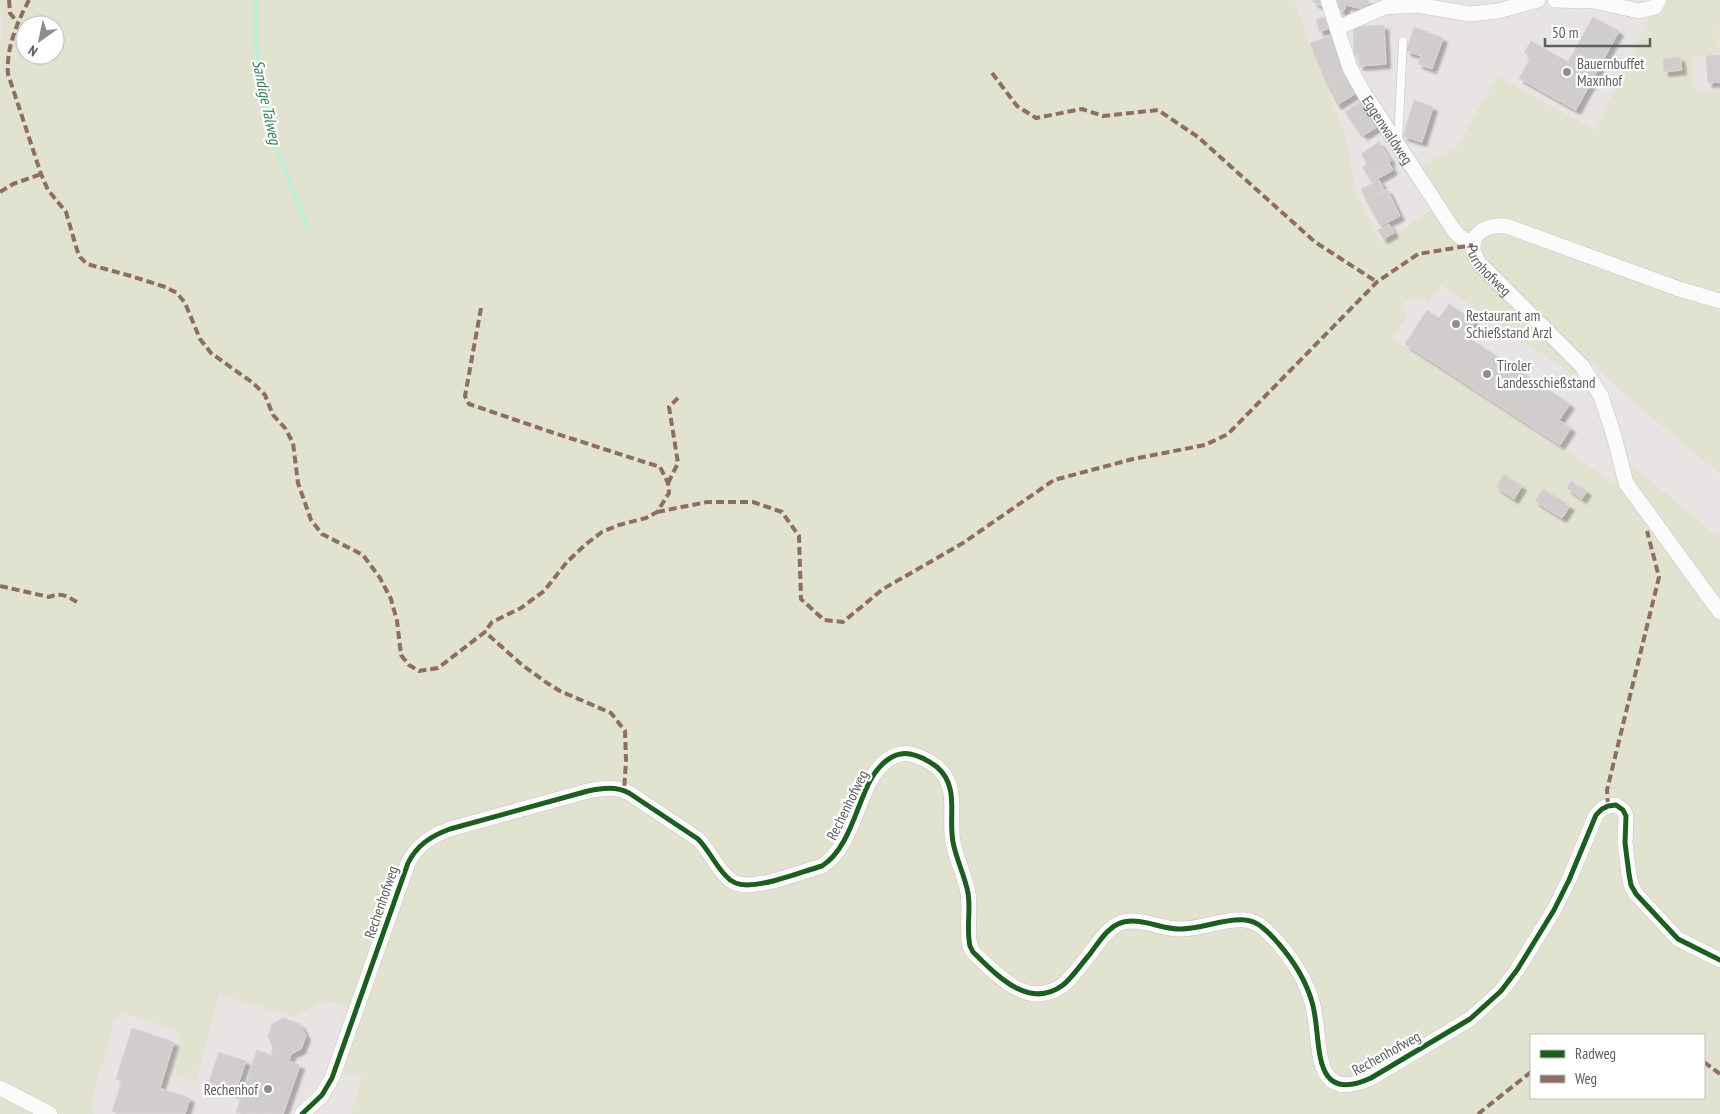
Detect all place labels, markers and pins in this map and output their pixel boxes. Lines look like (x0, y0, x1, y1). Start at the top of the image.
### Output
place label: Bauernbuffet Maxnhof (1577, 54, 1644, 90)
marker: Bauernbuffet Maxnhof (1561, 66, 1573, 78)
place label: Restaurant am Schießstand Arzl (1466, 306, 1553, 342)
marker: Restaurant am Schießstand Arzl (1450, 318, 1462, 330)
place label: Tiroler Landesschießstand (1497, 356, 1595, 392)
marker: Tiroler Landesschießstand (1481, 368, 1493, 380)
place label: Rechenhof (204, 1080, 259, 1099)
marker: Rechenhof (262, 1083, 274, 1095)

